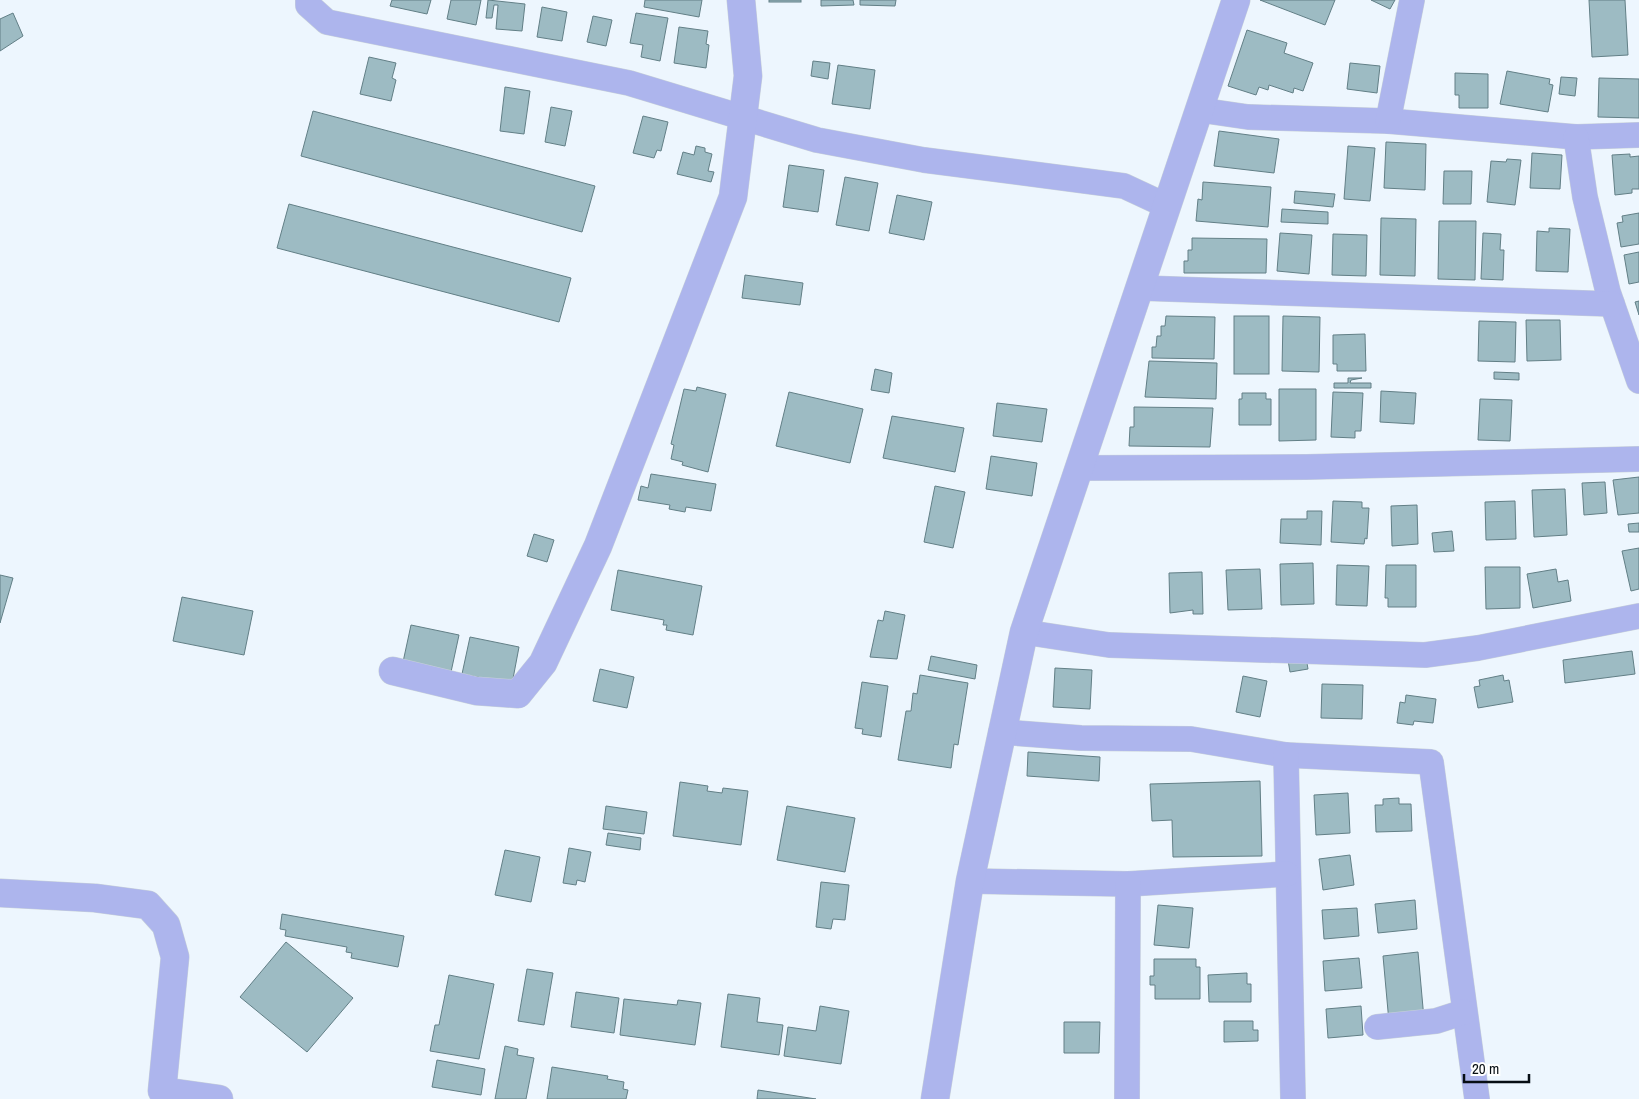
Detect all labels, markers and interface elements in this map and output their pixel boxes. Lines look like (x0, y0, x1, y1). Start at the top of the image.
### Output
scale bar (1464, 1052, 1529, 1084)
text: 20 m (1472, 1058, 1499, 1079)

